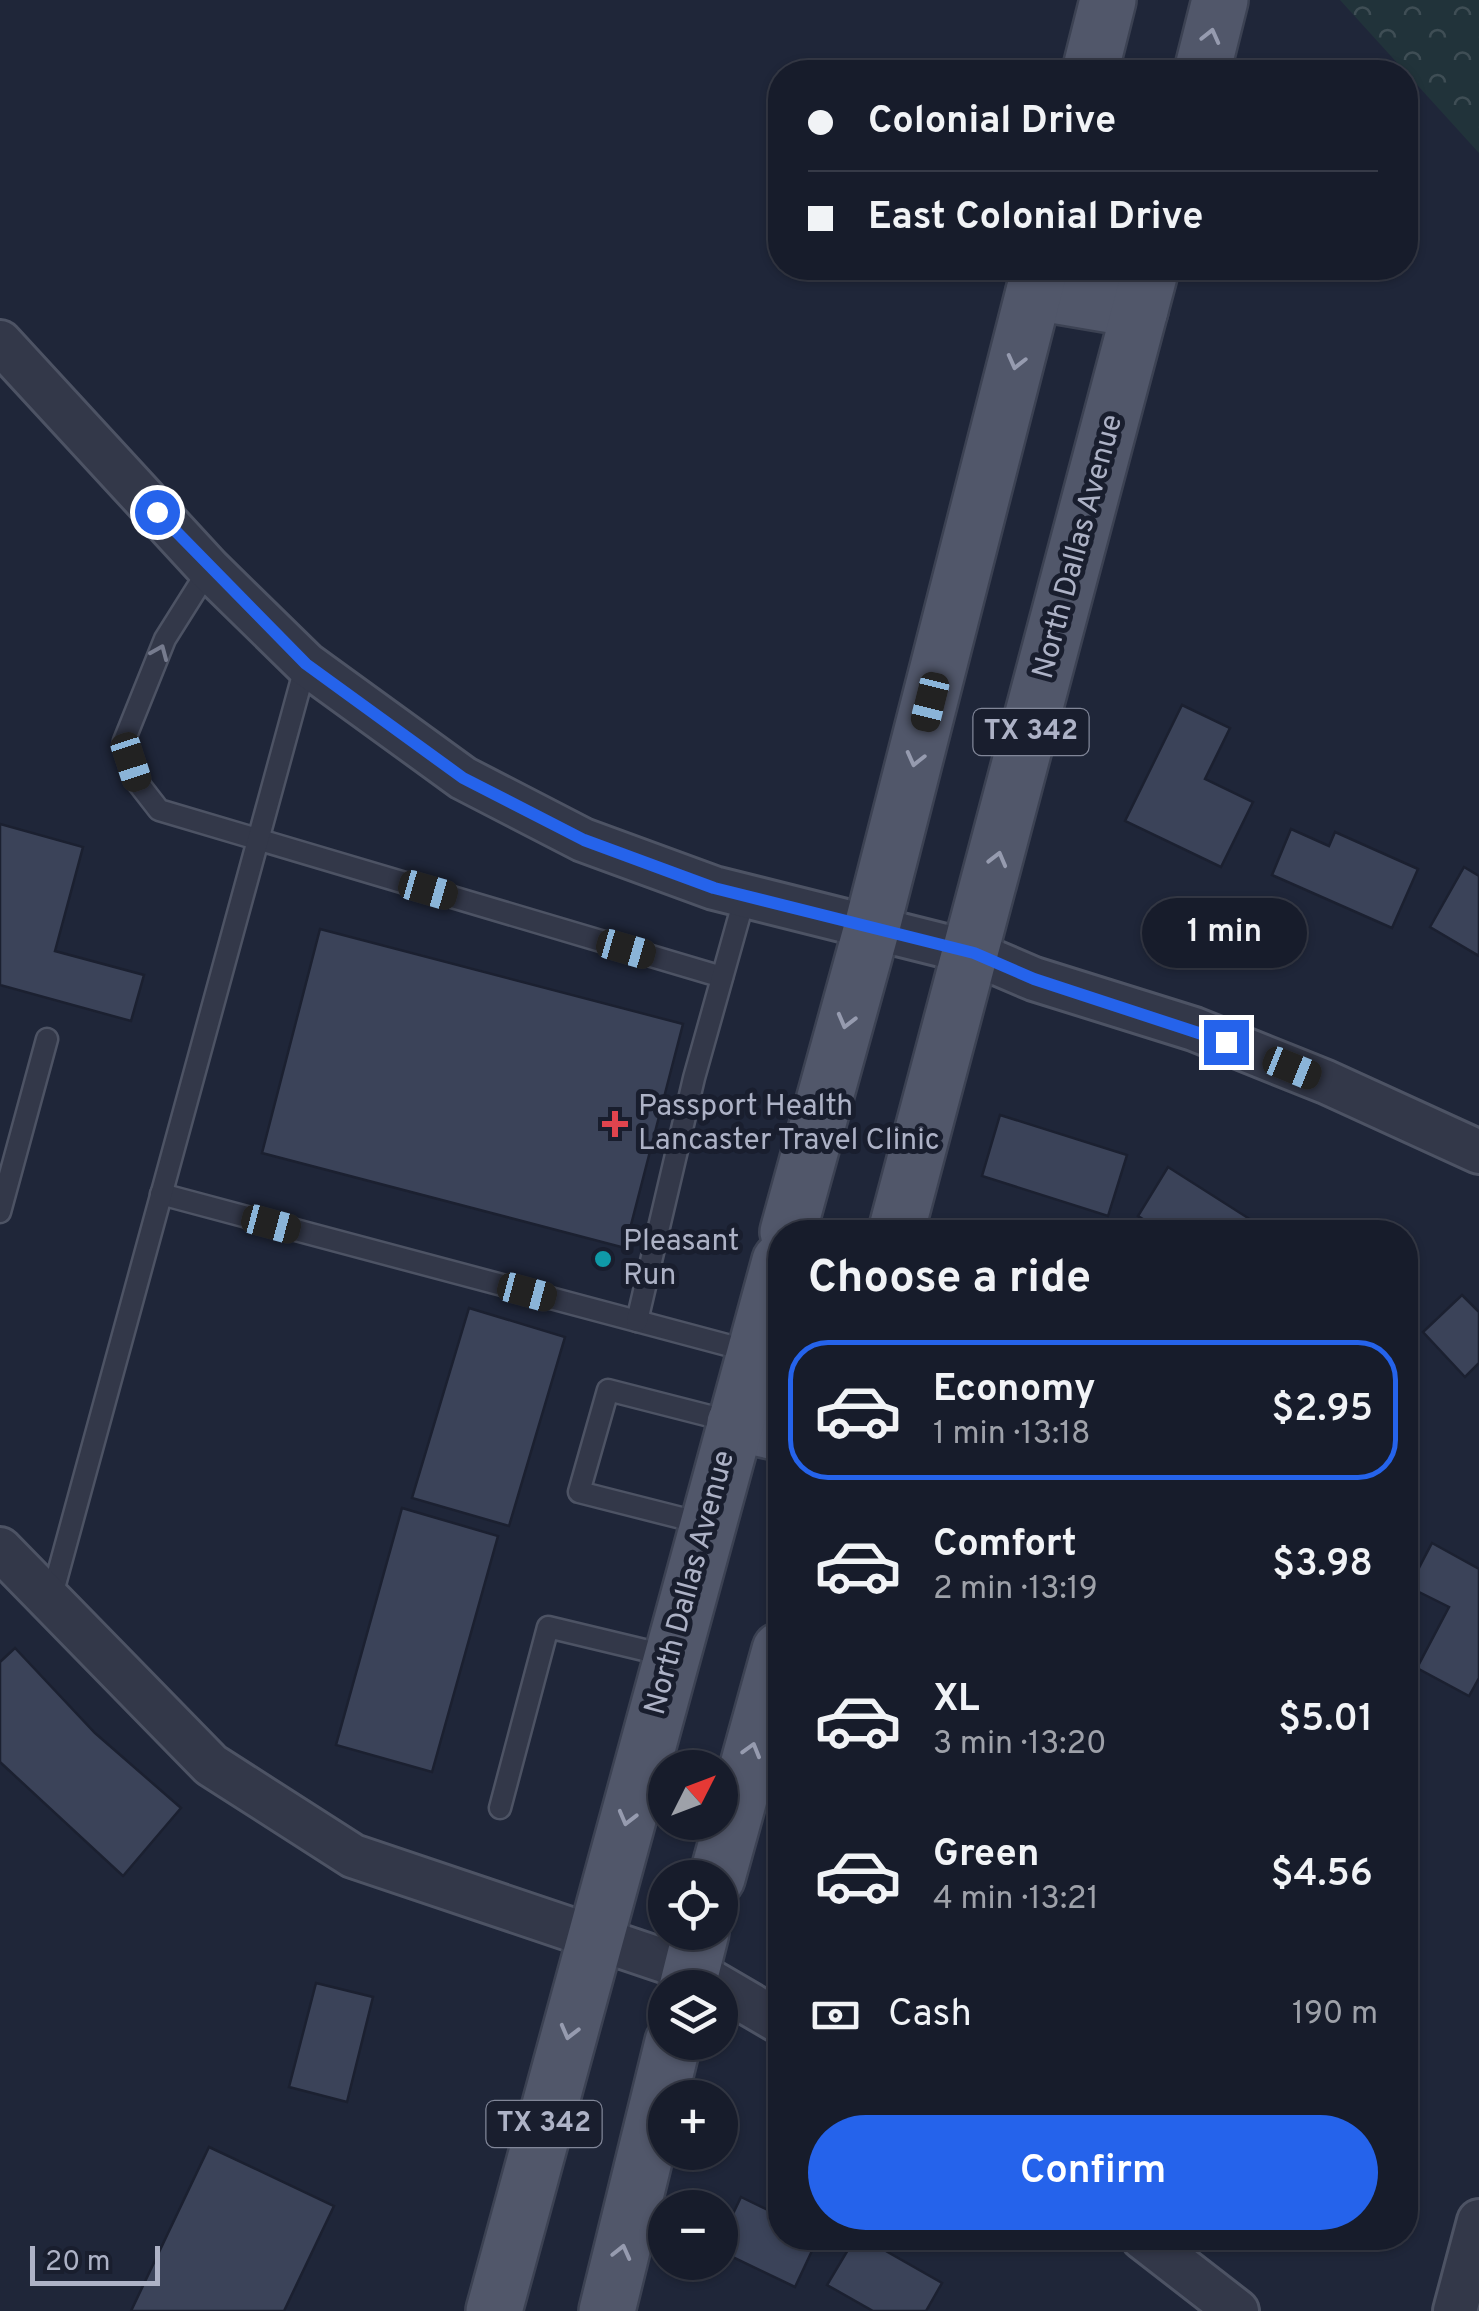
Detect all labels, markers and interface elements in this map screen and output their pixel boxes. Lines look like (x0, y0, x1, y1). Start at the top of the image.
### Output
one-way arrow (1199, 28, 1220, 45)
text: Colonial Drive (868, 98, 1116, 147)
text: East Colonial Drive (868, 194, 1203, 243)
one-way arrow (1007, 353, 1028, 370)
street label: North Dallas Avenue (1026, 411, 1132, 683)
route start (135, 490, 180, 535)
one-way arrow (148, 644, 168, 662)
car (908, 669, 952, 735)
road number: TX 342 (974, 709, 1088, 755)
car (107, 729, 155, 795)
one-way arrow (906, 750, 927, 767)
one-way arrow (986, 851, 1007, 868)
car (395, 867, 461, 913)
callout: 1 min (1144, 897, 1308, 967)
text: 1 min (1187, 913, 1262, 953)
car (593, 926, 659, 972)
one-way arrow (836, 1012, 857, 1030)
route end (1204, 1020, 1249, 1065)
car (1259, 1043, 1325, 1093)
place label: Passport Health Lancaster Travel Clinic (638, 1089, 940, 1160)
marker: Passport Health Lancaster Travel Clinic (602, 1111, 628, 1137)
car (238, 1202, 304, 1246)
place label: Pleasant Run (623, 1224, 739, 1295)
marker: Pleasant Run (592, 1248, 614, 1270)
text: Choose a ride (808, 1251, 1091, 1308)
car (494, 1270, 560, 1314)
icon: car (813, 1365, 903, 1455)
text: Economy (933, 1366, 1095, 1415)
text: $2.95 (1272, 1386, 1373, 1435)
text: 1 min · 13:18 (933, 1415, 1091, 1455)
street label: North Dallas Avenue (638, 1447, 744, 1719)
icon: car (813, 1520, 903, 1610)
text: Comfort (933, 1521, 1077, 1570)
text: $3.98 (1272, 1541, 1373, 1590)
text: 2 min · 13:19 (933, 1570, 1098, 1610)
icon: car (813, 1675, 903, 1765)
text: XL (933, 1676, 980, 1725)
text: $5.01 (1278, 1696, 1373, 1745)
text: 3 min · 13:20 (933, 1725, 1107, 1765)
one-way arrow (741, 1742, 762, 1759)
north arrow (648, 1750, 738, 1840)
map controls (648, 1750, 738, 2280)
one-way arrow (617, 1809, 638, 1826)
icon: car (813, 1830, 903, 1920)
text: Green (933, 1831, 1039, 1880)
text: $4.56 (1271, 1851, 1373, 1900)
button: locate (648, 1860, 738, 1950)
text: 4 min · 13:21 (933, 1880, 1099, 1920)
button: layers (648, 1970, 738, 2060)
icon: cash (808, 1988, 863, 2043)
text: Cash (888, 1991, 972, 2040)
text: 190 m (1292, 1995, 1378, 2035)
one-way arrow (559, 2022, 580, 2040)
button: + (648, 2080, 738, 2170)
road number: TX 342 (486, 2101, 602, 2147)
button: Confirm (808, 2115, 1378, 2230)
button: − (648, 2190, 738, 2280)
scale bar (30, 2241, 160, 2286)
one-way arrow (610, 2244, 631, 2261)
text: 20 m (45, 2245, 110, 2281)

